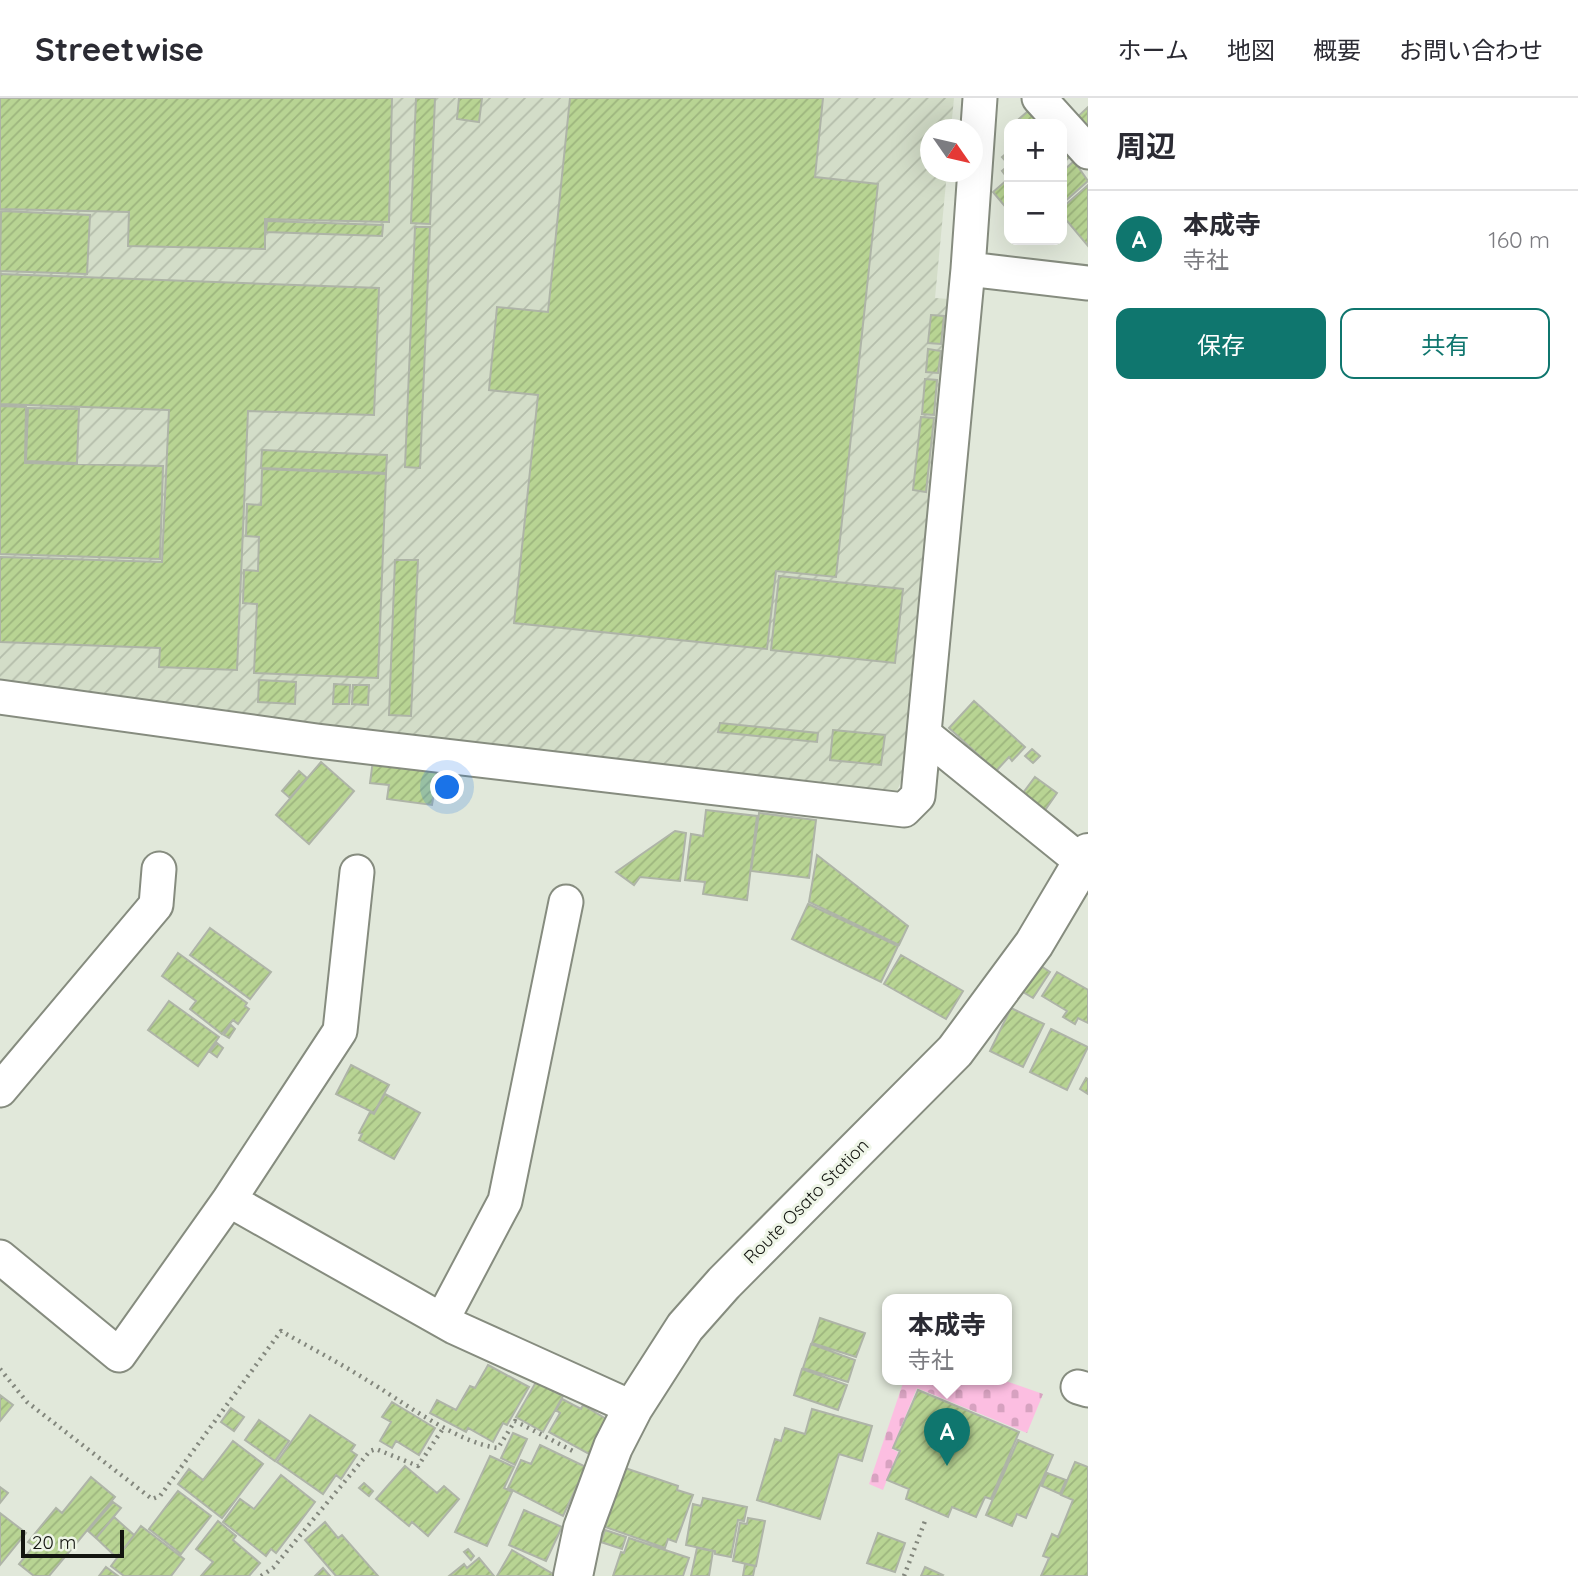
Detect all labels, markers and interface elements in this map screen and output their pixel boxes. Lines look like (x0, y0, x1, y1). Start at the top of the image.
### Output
text: Streetwise (35, 28, 204, 69)
text: ホーム (1118, 35, 1189, 65)
text: 地図 (1227, 35, 1275, 65)
text: 概要 (1313, 35, 1361, 65)
text: お問い合わせ (1399, 35, 1543, 65)
north arrow (920, 119, 983, 182)
map controls (1004, 119, 1067, 245)
button: + (1004, 119, 1067, 182)
text: 周辺 (1116, 127, 1176, 165)
button: − (1004, 182, 1067, 245)
text: 本成寺 (1183, 208, 1261, 241)
text: A (1132, 225, 1146, 254)
text: 160 m (1488, 225, 1550, 254)
text: 寺社 (1183, 245, 1229, 274)
button: 保存 (1116, 308, 1326, 379)
button: 共有 (1340, 308, 1550, 379)
your location (430, 770, 464, 804)
street label: Route Osato Station (739, 1134, 873, 1268)
popup (882, 1294, 1012, 1385)
text: 本成寺 (908, 1308, 986, 1341)
text: 寺社 (908, 1345, 954, 1374)
pin: A (924, 1408, 970, 1466)
scale bar (21, 1527, 124, 1559)
text: 20 m (32, 1530, 76, 1554)

